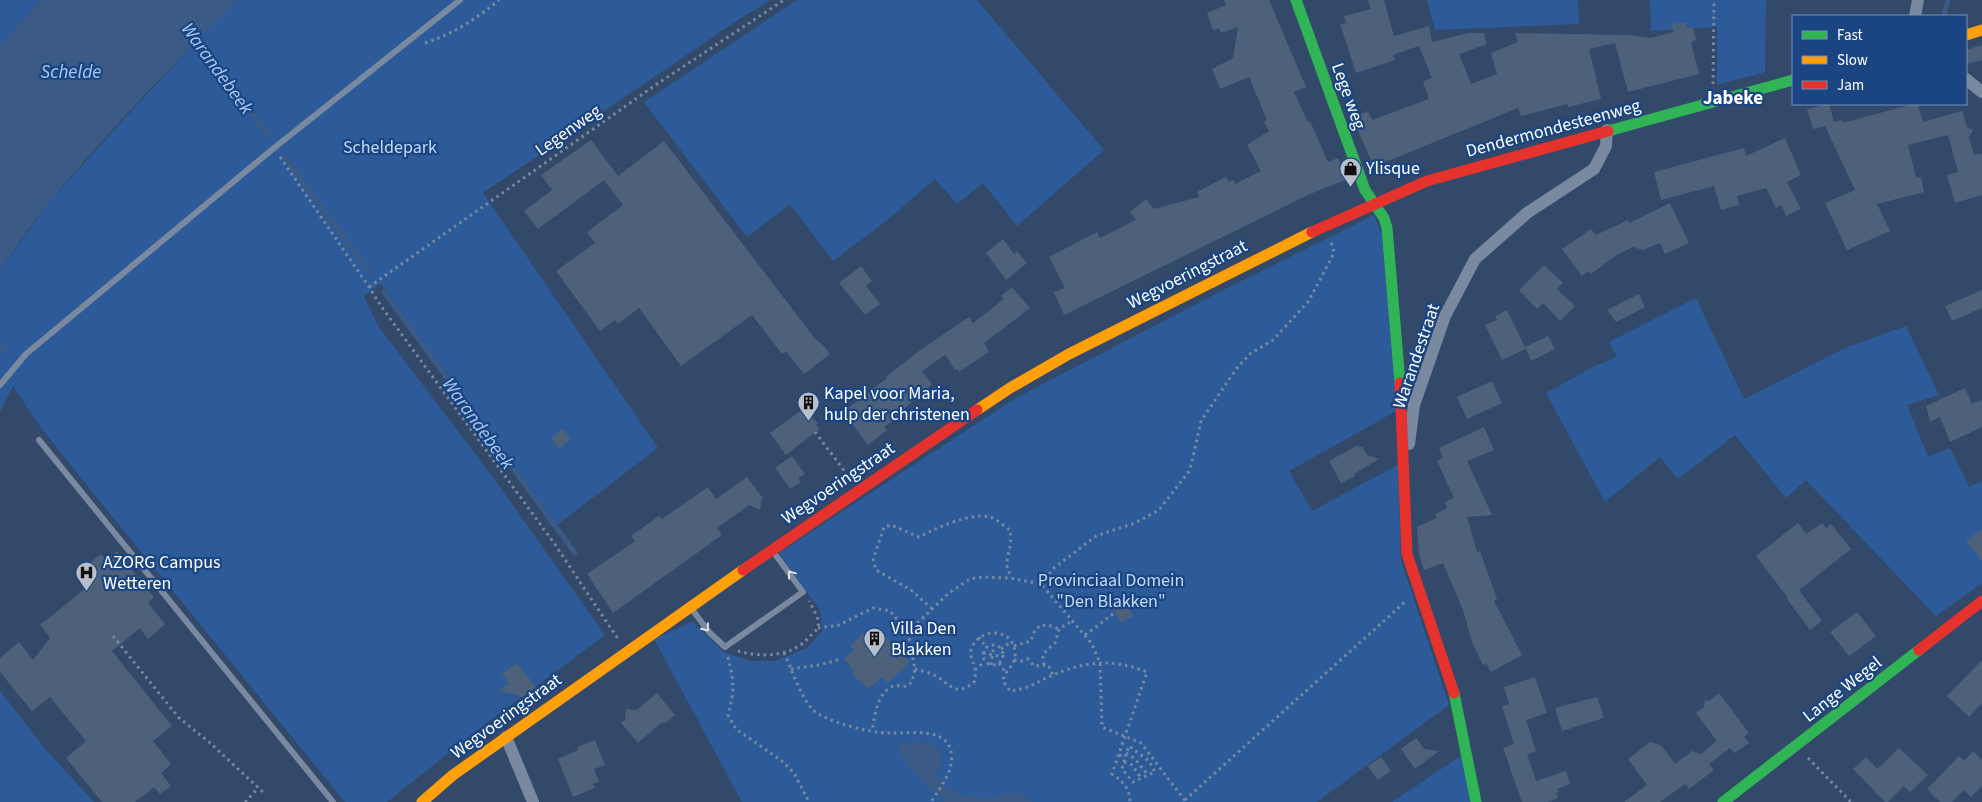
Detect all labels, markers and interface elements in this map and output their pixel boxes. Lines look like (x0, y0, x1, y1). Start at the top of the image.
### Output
legend (1792, 15, 1967, 105)
water label: Warandebeek (174, 17, 260, 121)
text: Fast (1837, 25, 1863, 46)
text: Slow (1837, 50, 1868, 71)
water label: Schelde (41, 59, 101, 86)
street label: Lege weg (1325, 59, 1372, 133)
text: Jam (1837, 75, 1864, 96)
district label: Jabeke (1703, 85, 1763, 112)
street label: Dendermondesteenweg (1463, 93, 1643, 164)
street label: Legenweg (530, 98, 606, 162)
park label: Scheldepark (343, 135, 437, 160)
shop icon: Ylisque (1338, 156, 1362, 187)
place label: Ylisque (1365, 156, 1420, 181)
street label: Wegvoeringstraat (1123, 233, 1252, 315)
street label: Warandestraat (1387, 300, 1446, 412)
water label: Warandebeek (435, 372, 521, 476)
place label: Kapel voor Maria, hulp der christenen (824, 381, 970, 427)
building icon: Kapel voor Maria, hulp der christenen (796, 391, 820, 422)
street label: Wegvoeringstraat (777, 436, 900, 531)
place label: AZORG Campus Wetteren (103, 550, 220, 596)
hospital icon: AZORG Campus Wetteren (75, 560, 99, 591)
park label: Provinciaal Domein "Den Blakken" (1038, 568, 1184, 614)
one-way arrow (788, 571, 796, 580)
place label: Villa Den Blakken (891, 616, 956, 662)
one-way arrow (701, 622, 709, 631)
building icon: Villa Den Blakken (863, 626, 887, 657)
street label: Lange Wegel (1797, 651, 1887, 728)
street label: Wegvoeringstraat (446, 668, 567, 765)

